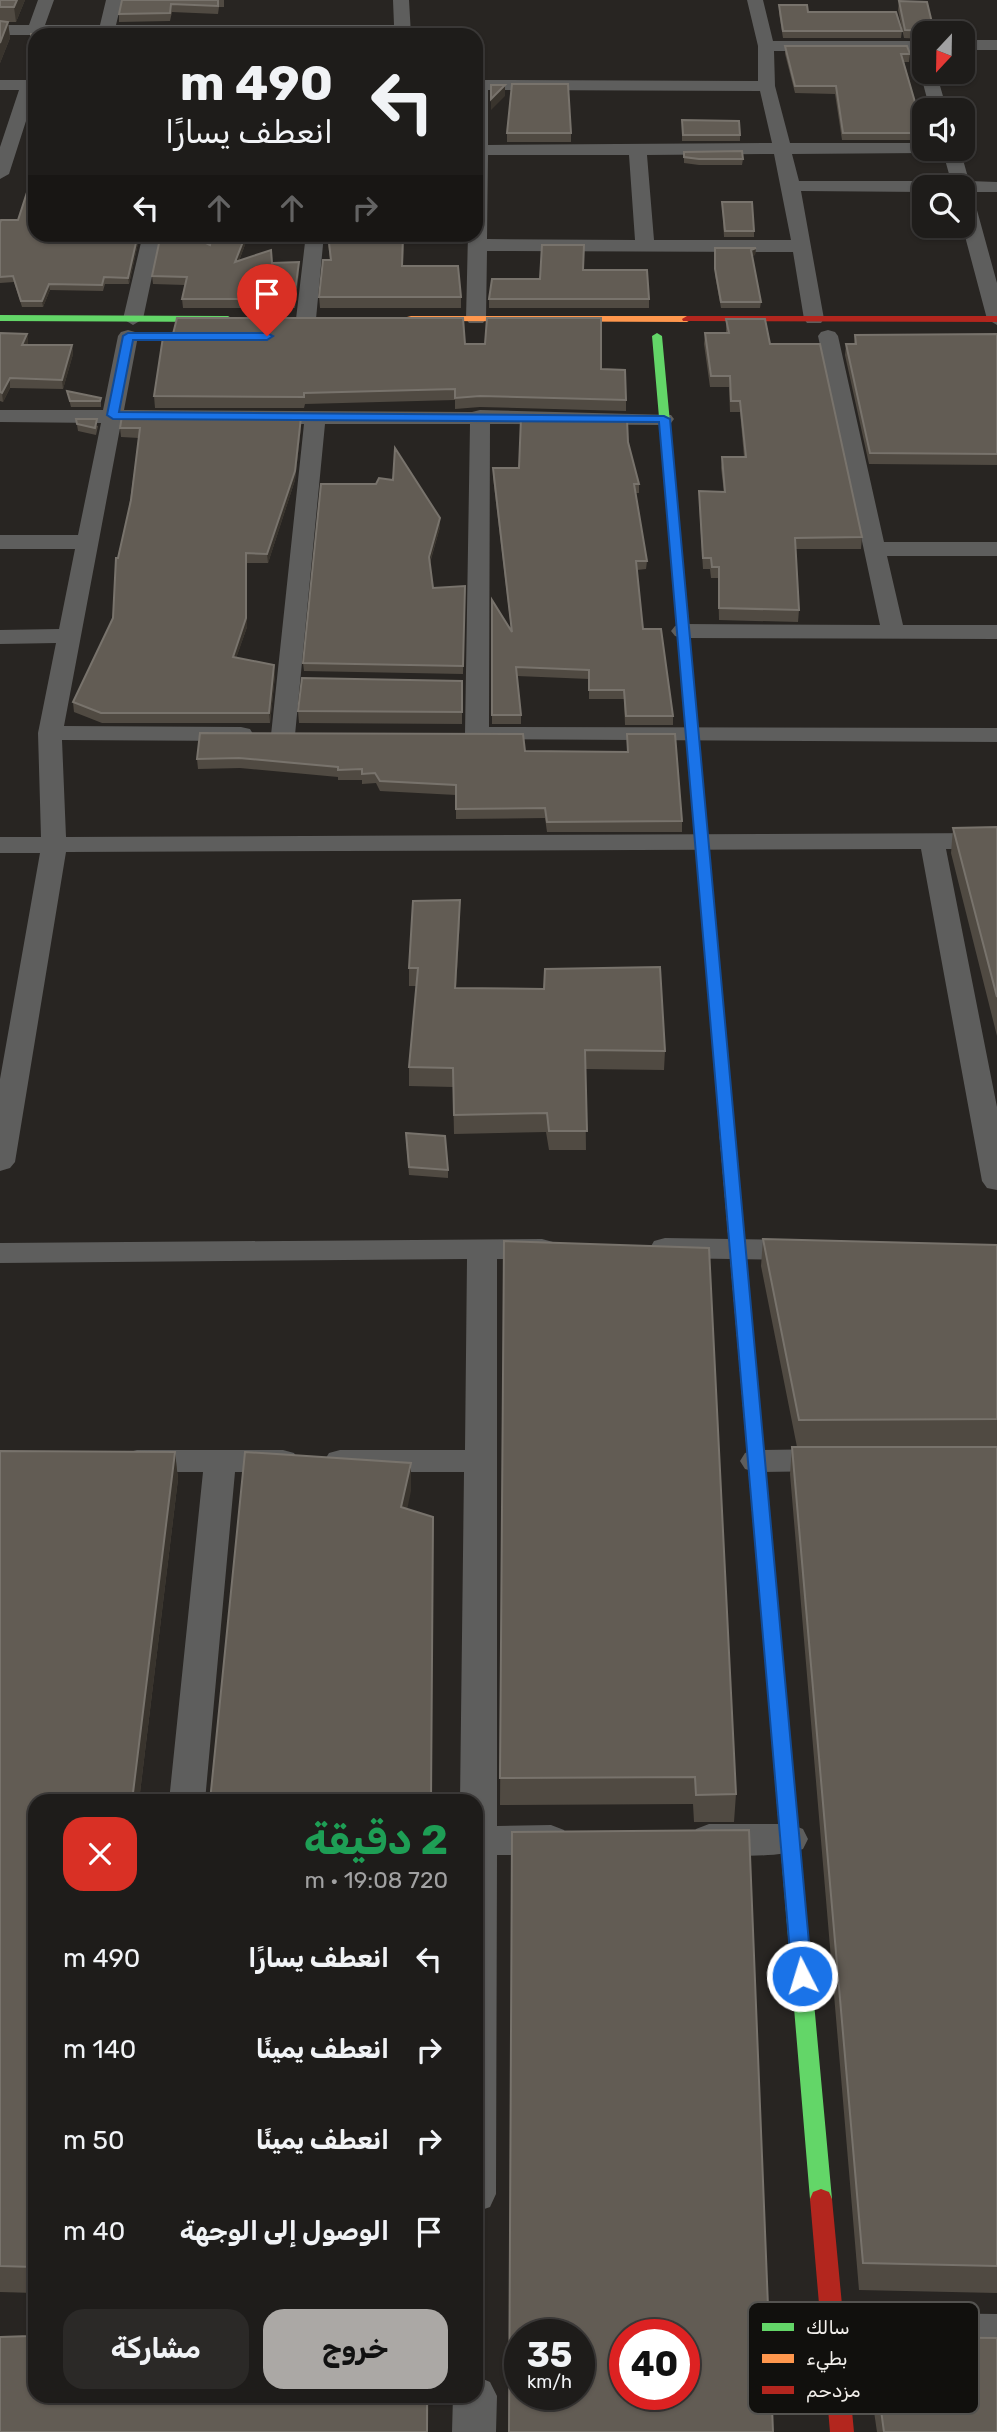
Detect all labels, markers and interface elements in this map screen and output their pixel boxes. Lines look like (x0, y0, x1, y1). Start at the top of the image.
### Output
north arrow (912, 21, 975, 84)
map controls (912, 21, 975, 238)
text: 490 m (180, 54, 333, 112)
icon: left (357, 56, 448, 147)
button: sound (912, 98, 975, 161)
text: انعطف يسارًا (165, 113, 333, 151)
button: search (912, 175, 975, 238)
icon: left (127, 189, 165, 227)
icon: ahead (200, 189, 238, 227)
icon: ahead (273, 189, 311, 227)
icon: right (346, 189, 384, 227)
pin (237, 264, 297, 336)
icon: arrive (248, 275, 286, 313)
text: 2 دقيقة (304, 1815, 448, 1865)
button: close (63, 1817, 137, 1891)
text: 720 m · 19:08 (305, 1866, 448, 1894)
position arrow (765, 1939, 839, 2013)
icon: left (410, 1940, 448, 1978)
text: 490 m (63, 1943, 140, 1974)
text: انعطف يسارًا (248, 1943, 389, 1974)
icon: right (410, 2031, 448, 2069)
text: 140 m (63, 2034, 136, 2065)
text: انعطف يمينًا (256, 2034, 389, 2065)
icon: right (410, 2122, 448, 2160)
text: 50 m (63, 2125, 124, 2156)
text: انعطف يمينًا (256, 2125, 389, 2156)
icon: arrive (410, 2213, 448, 2251)
text: 40 m (63, 2216, 125, 2247)
text: الوصول إلى الوجهة (180, 2216, 389, 2247)
legend (748, 2302, 979, 2414)
button: مشاركة (63, 2309, 249, 2389)
button: خروج (263, 2309, 448, 2389)
text: سالك (806, 2316, 850, 2339)
speed limit sign: 40 (609, 2319, 700, 2410)
text: 35 (527, 2334, 572, 2376)
text: بطيء (806, 2347, 848, 2373)
text: km/h (527, 2371, 572, 2393)
text: مزدحم (806, 2379, 861, 2403)

